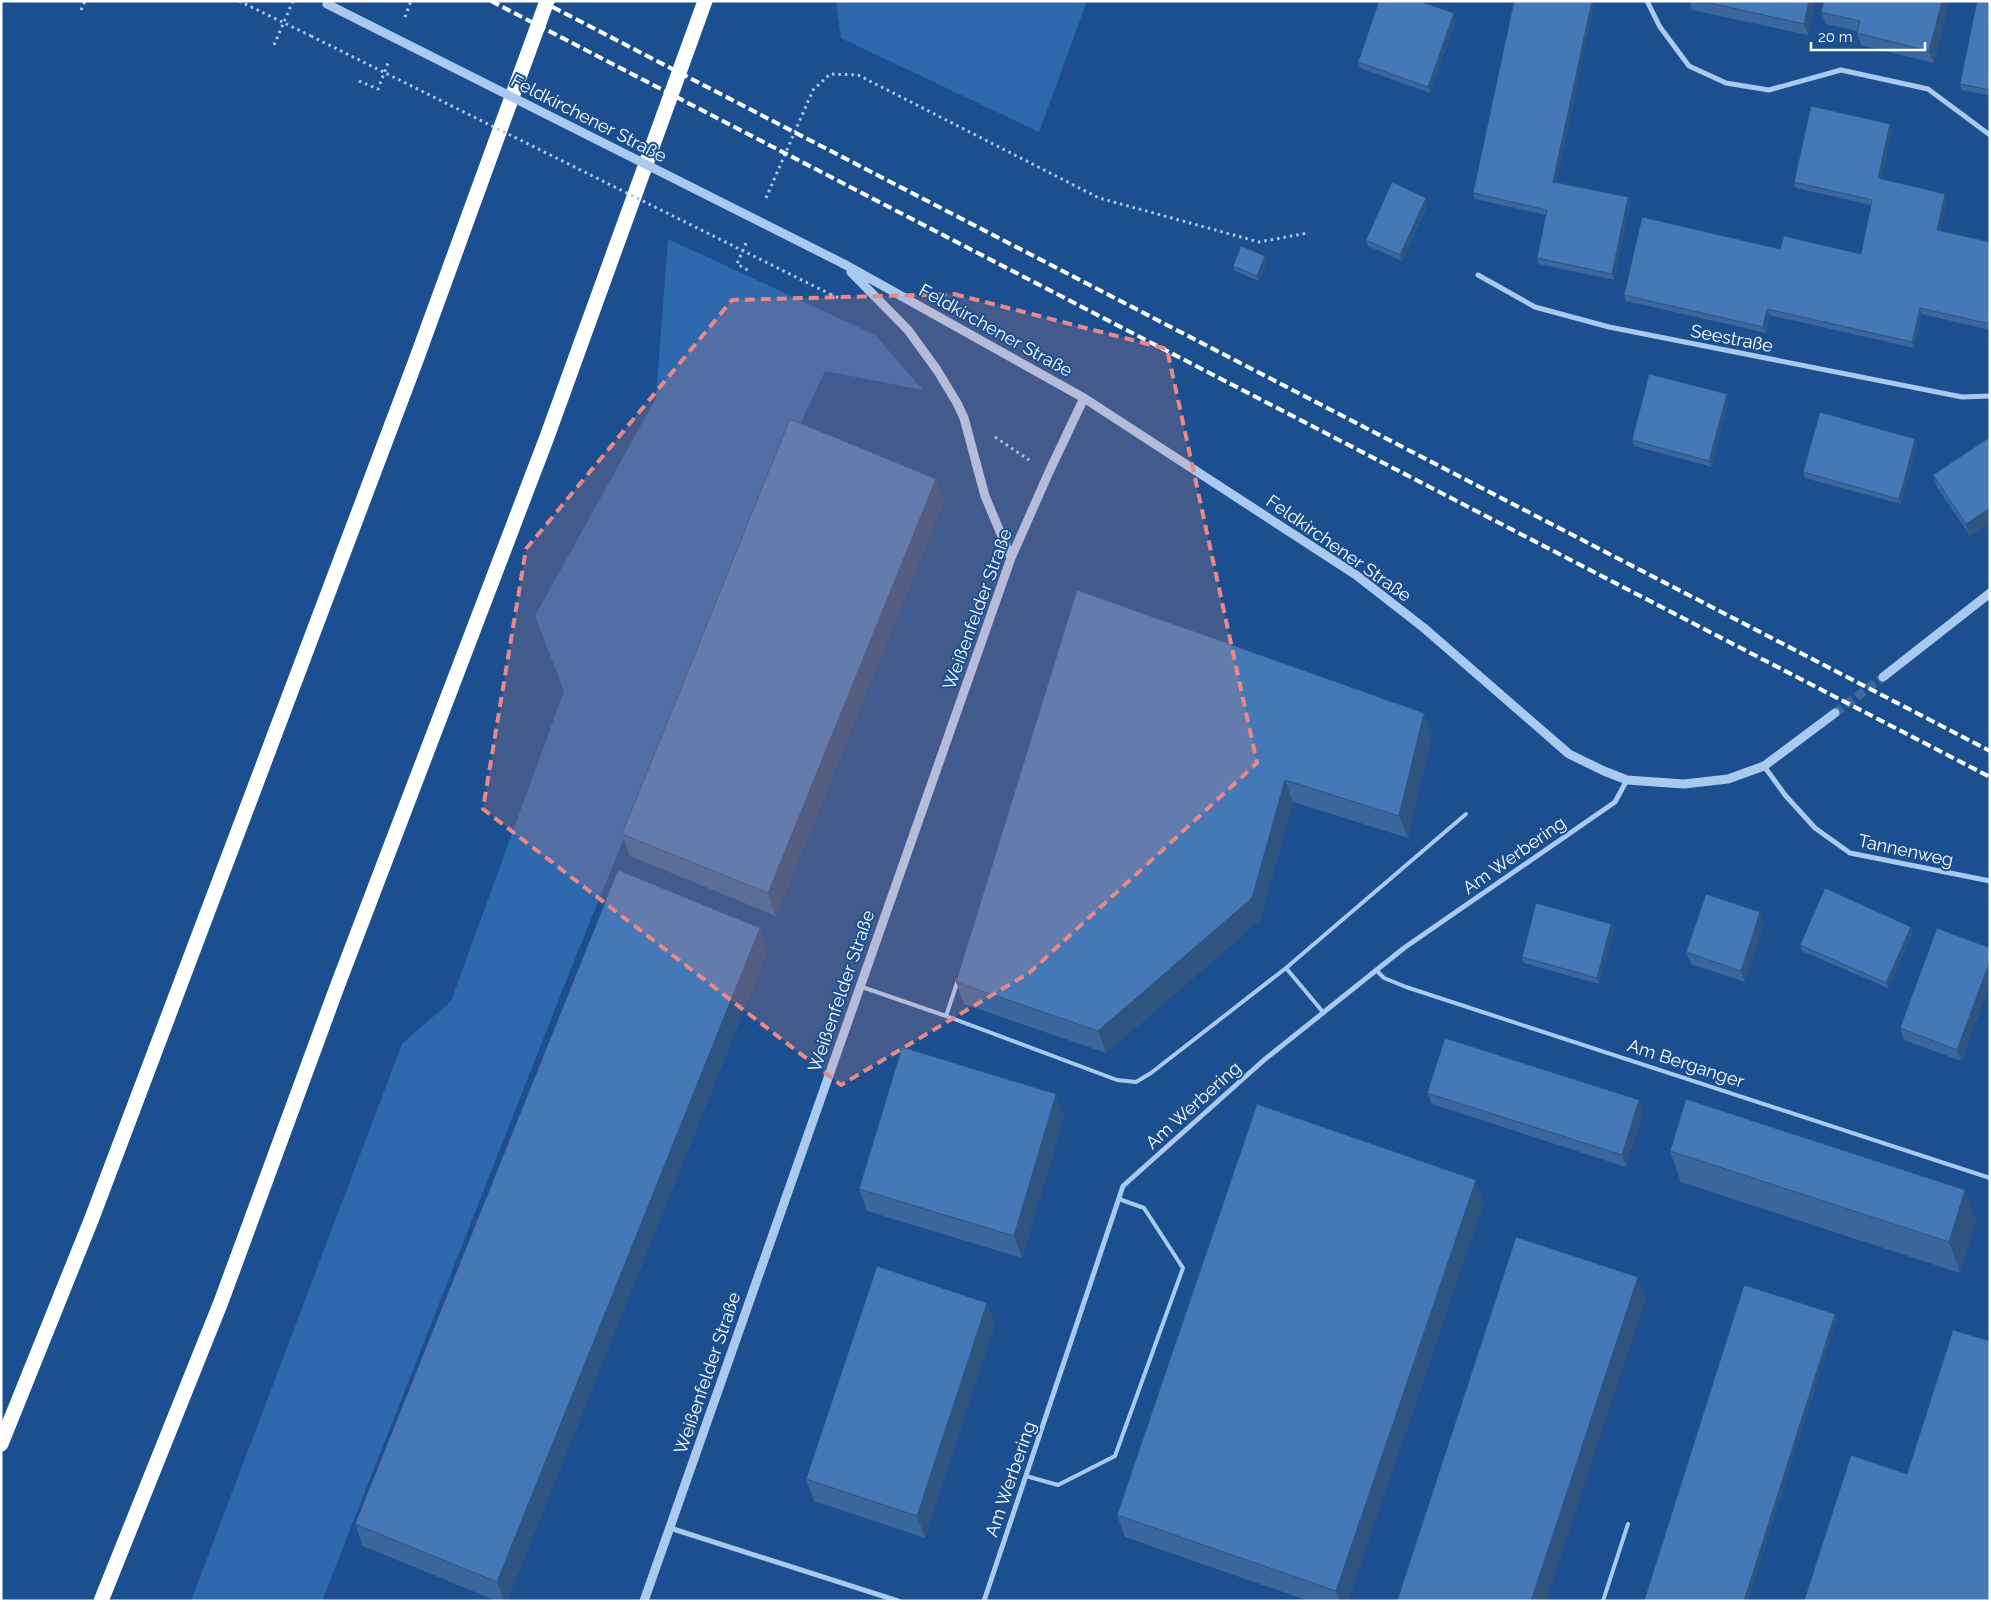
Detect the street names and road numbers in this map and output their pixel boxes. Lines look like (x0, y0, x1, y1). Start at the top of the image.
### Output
street label: Feldkirchener Straße (508, 70, 671, 167)
street label: Feldkirchener Straße (916, 279, 1077, 381)
street label: Seestraße (1689, 320, 1775, 356)
street label: Feldkirchener Straße (1263, 490, 1416, 606)
street label: Weißenfelder Straße (938, 525, 1016, 692)
street label: Am Werbering (1459, 812, 1569, 898)
street label: Tannenweg (1856, 830, 1956, 870)
street label: Weißenfelder Straße (803, 907, 879, 1075)
street label: Am Berganger (1625, 1034, 1748, 1092)
street label: Am Werbering (1141, 1057, 1245, 1153)
street label: Weißenfelder Straße (669, 1289, 745, 1457)
street label: Am Werbering (980, 1419, 1040, 1539)

